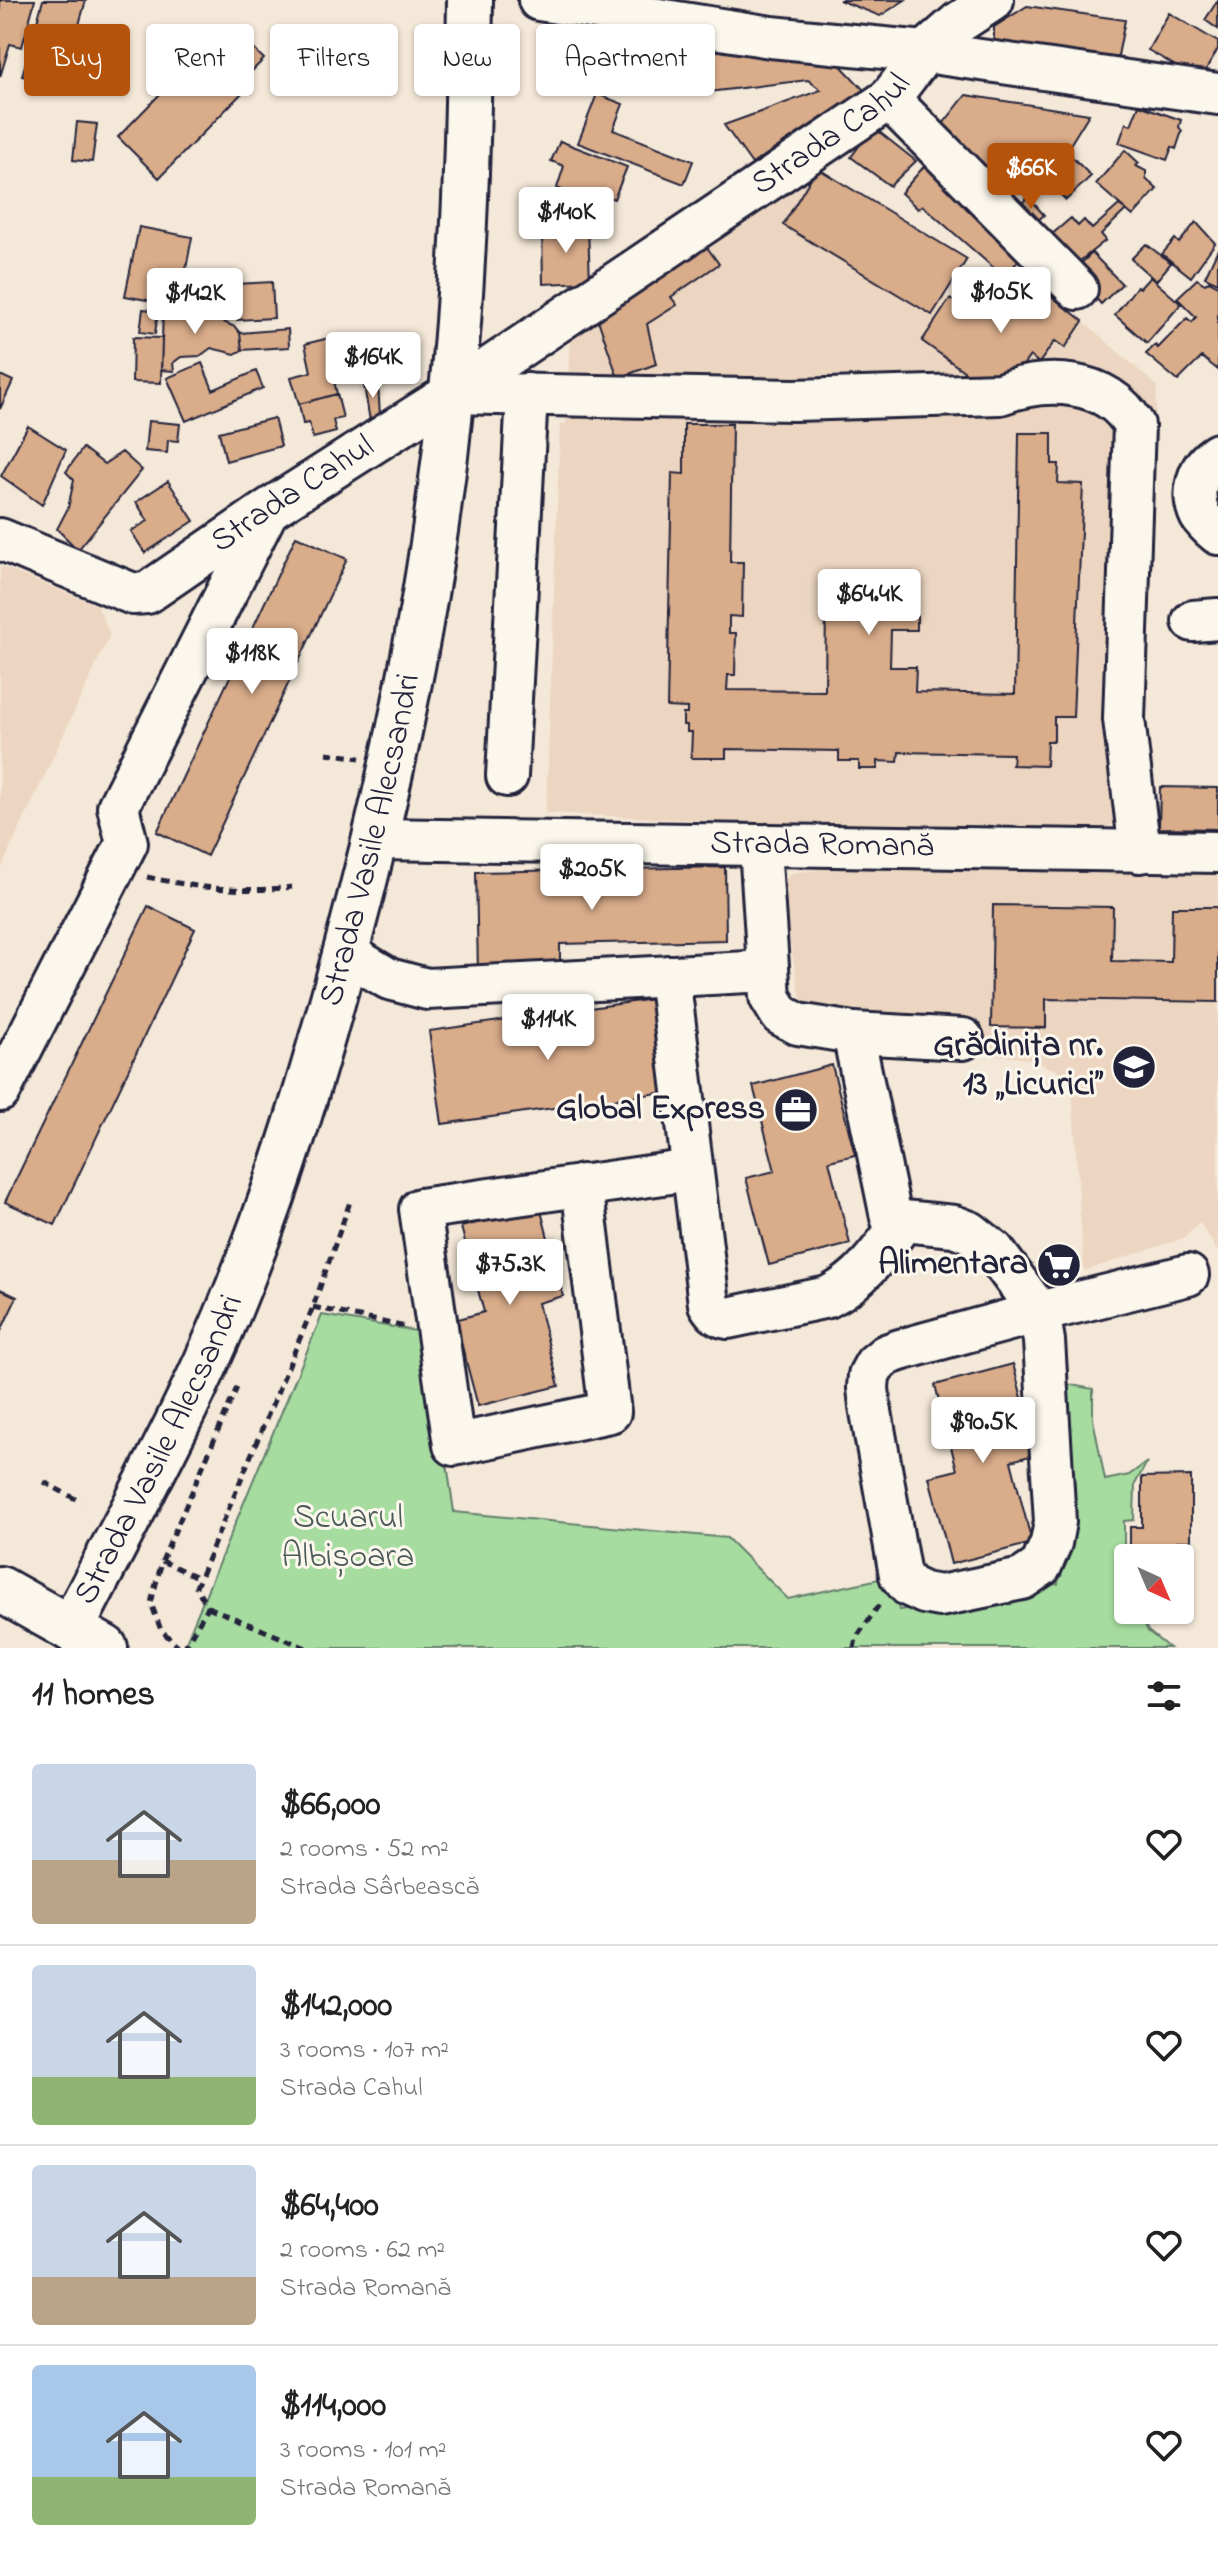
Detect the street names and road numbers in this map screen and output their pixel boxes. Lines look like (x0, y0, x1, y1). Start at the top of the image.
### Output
street label: Strada Cahul (742, 63, 925, 209)
street label: Strada Cahul (201, 423, 385, 567)
street label: Strada Vasile Alecsandri (307, 669, 435, 1012)
street label: Strada Romană (710, 819, 934, 873)
street label: Strada Vasile Alecsandri (62, 1287, 258, 1614)

